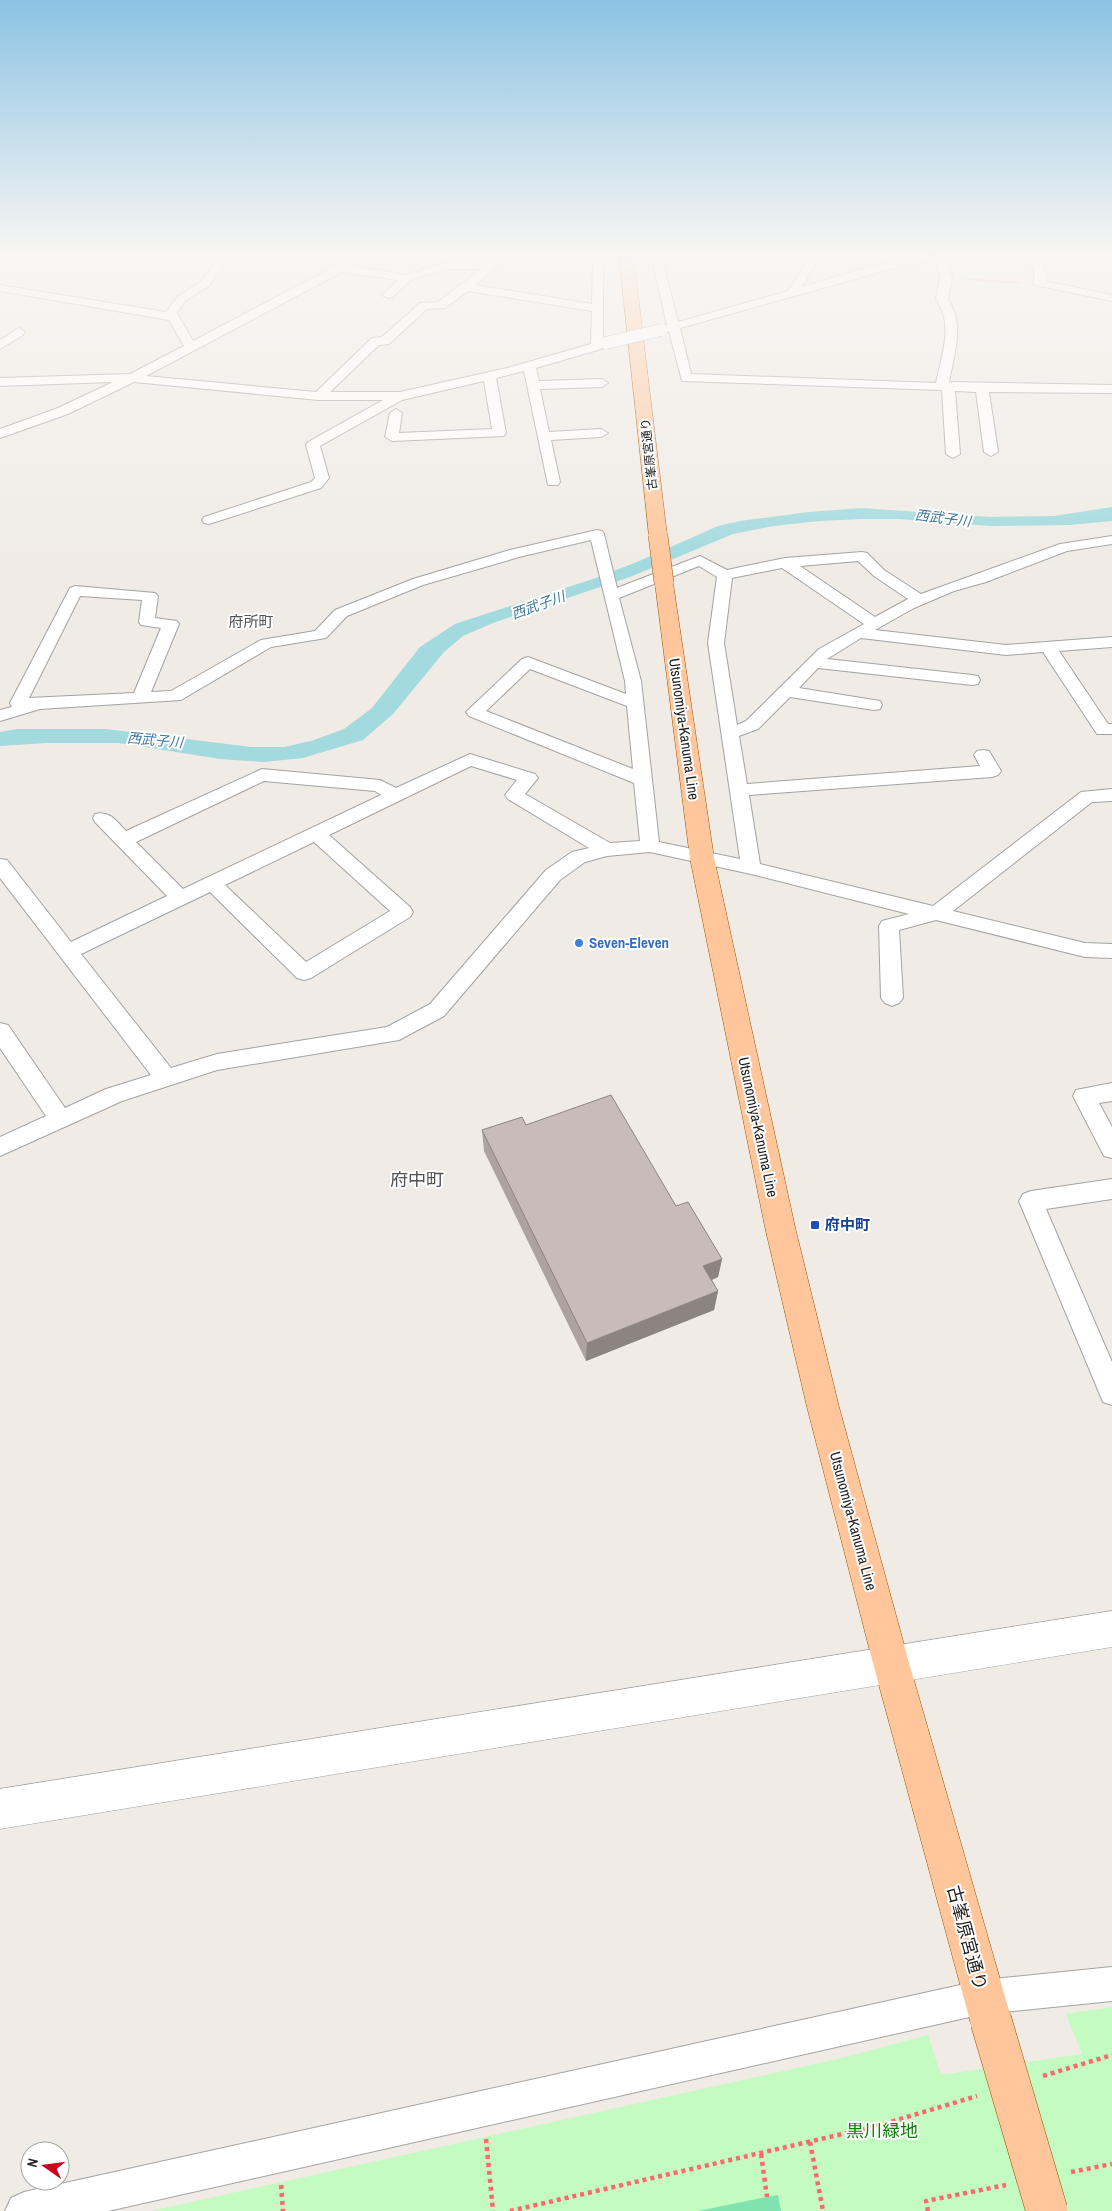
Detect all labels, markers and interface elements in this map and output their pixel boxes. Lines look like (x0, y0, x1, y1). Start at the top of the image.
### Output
street label: 古峯原宮通り (637, 417, 661, 491)
water label: 西武子川 (914, 506, 974, 531)
water label: 西武子川 (509, 586, 569, 623)
district label: 府所町 (228, 611, 274, 632)
street label: Utsunomiya-Kanuma Line (664, 657, 705, 801)
water label: 西武子川 (126, 729, 186, 752)
place label: Seven-Eleven (589, 932, 669, 953)
marker: Seven-Eleven (573, 937, 585, 949)
street label: Utsunomiya-Kanuma Line (733, 1055, 784, 1199)
district label: 府中町 (390, 1167, 444, 1192)
place label: 府中町 (825, 1214, 870, 1235)
marker: 府中町 (809, 1219, 821, 1231)
street label: Utsunomiya-Kanuma Line (825, 1449, 882, 1593)
street label: 古峯原宮通り (941, 1882, 994, 1993)
park label: 黒川緑地 (846, 2118, 918, 2143)
north arrow (20, 2141, 70, 2191)
text: N (23, 2157, 42, 2169)

